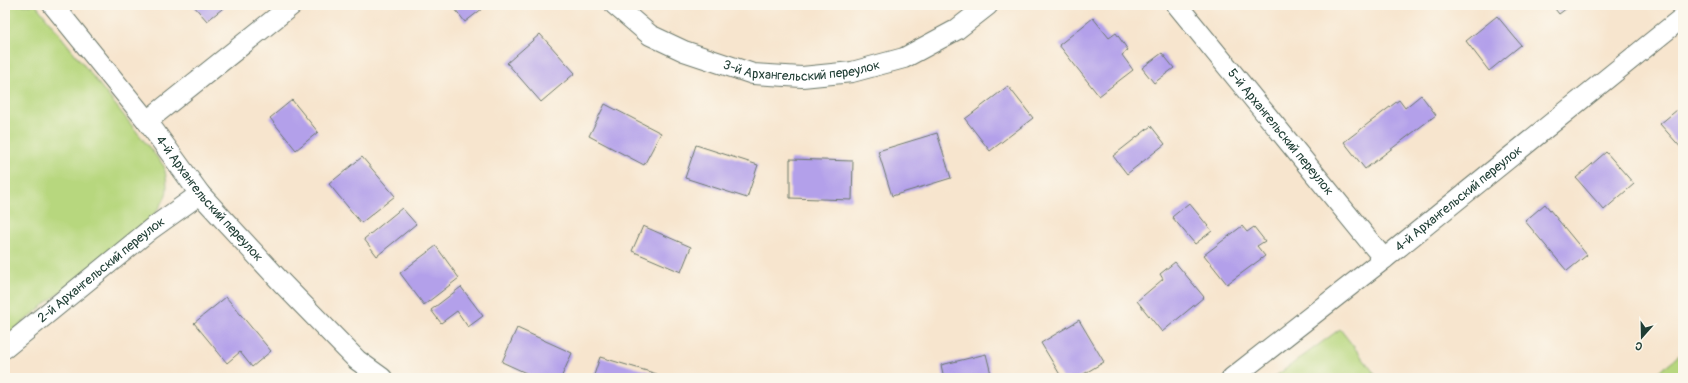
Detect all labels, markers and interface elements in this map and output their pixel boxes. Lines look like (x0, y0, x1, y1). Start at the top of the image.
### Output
street label: 3-й Архангельский переулок (721, 57, 882, 85)
street label: 5-й Архангельский переулок (1224, 65, 1337, 199)
street label: 4-й Архангельский переулок (152, 132, 267, 265)
street label: 4-й Архангельский переулок (1392, 142, 1526, 255)
street label: 2-й Архангельский переулок (34, 213, 168, 326)
north arrow (1622, 317, 1662, 357)
text: С (1633, 339, 1644, 353)

